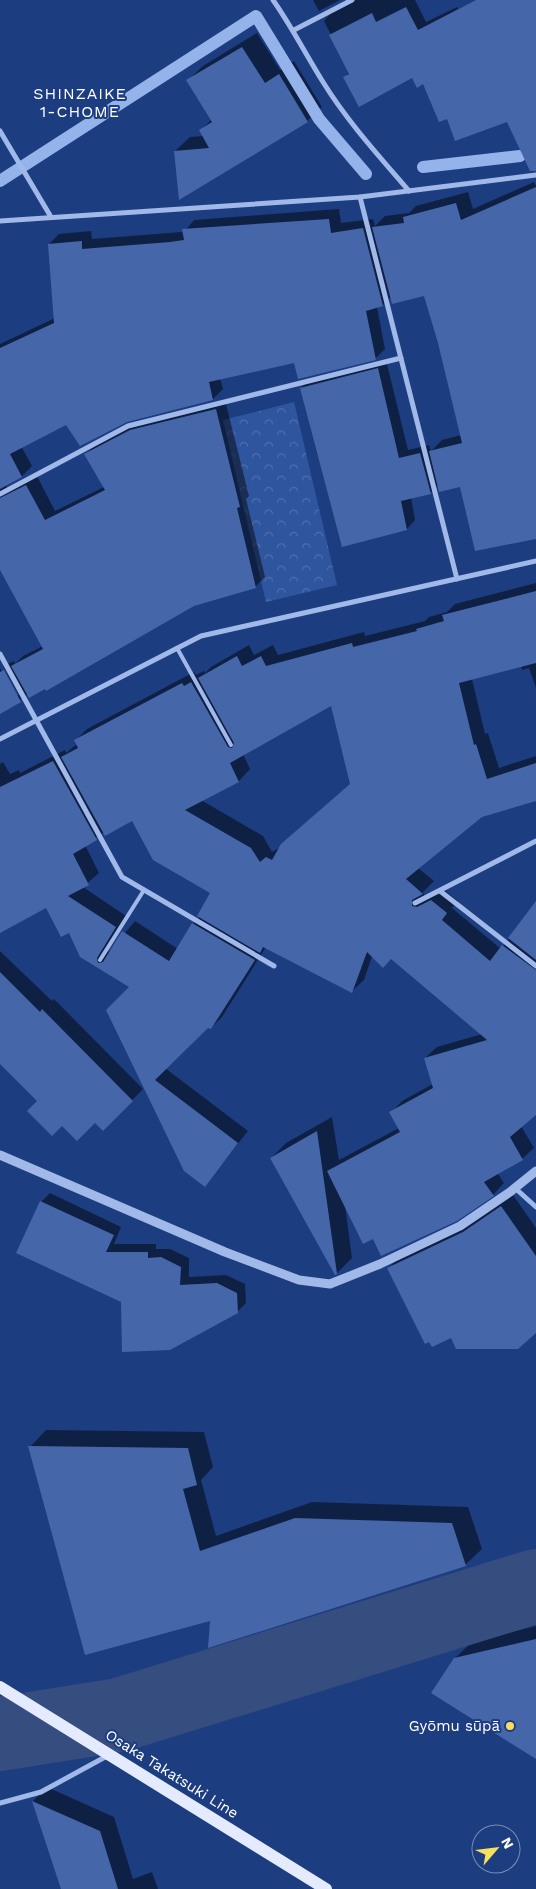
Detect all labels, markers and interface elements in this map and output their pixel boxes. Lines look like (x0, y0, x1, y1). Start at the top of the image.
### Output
district label: SHINZAIKE 1-CHOME (33, 84, 127, 121)
place label: Gyōmu sūpā (409, 1717, 501, 1735)
marker: Gyōmu sūpā (504, 1720, 516, 1732)
street label: Osaka Takatsuki Line (102, 1726, 242, 1822)
north arrow (471, 1824, 521, 1874)
text: N (498, 1835, 517, 1851)

